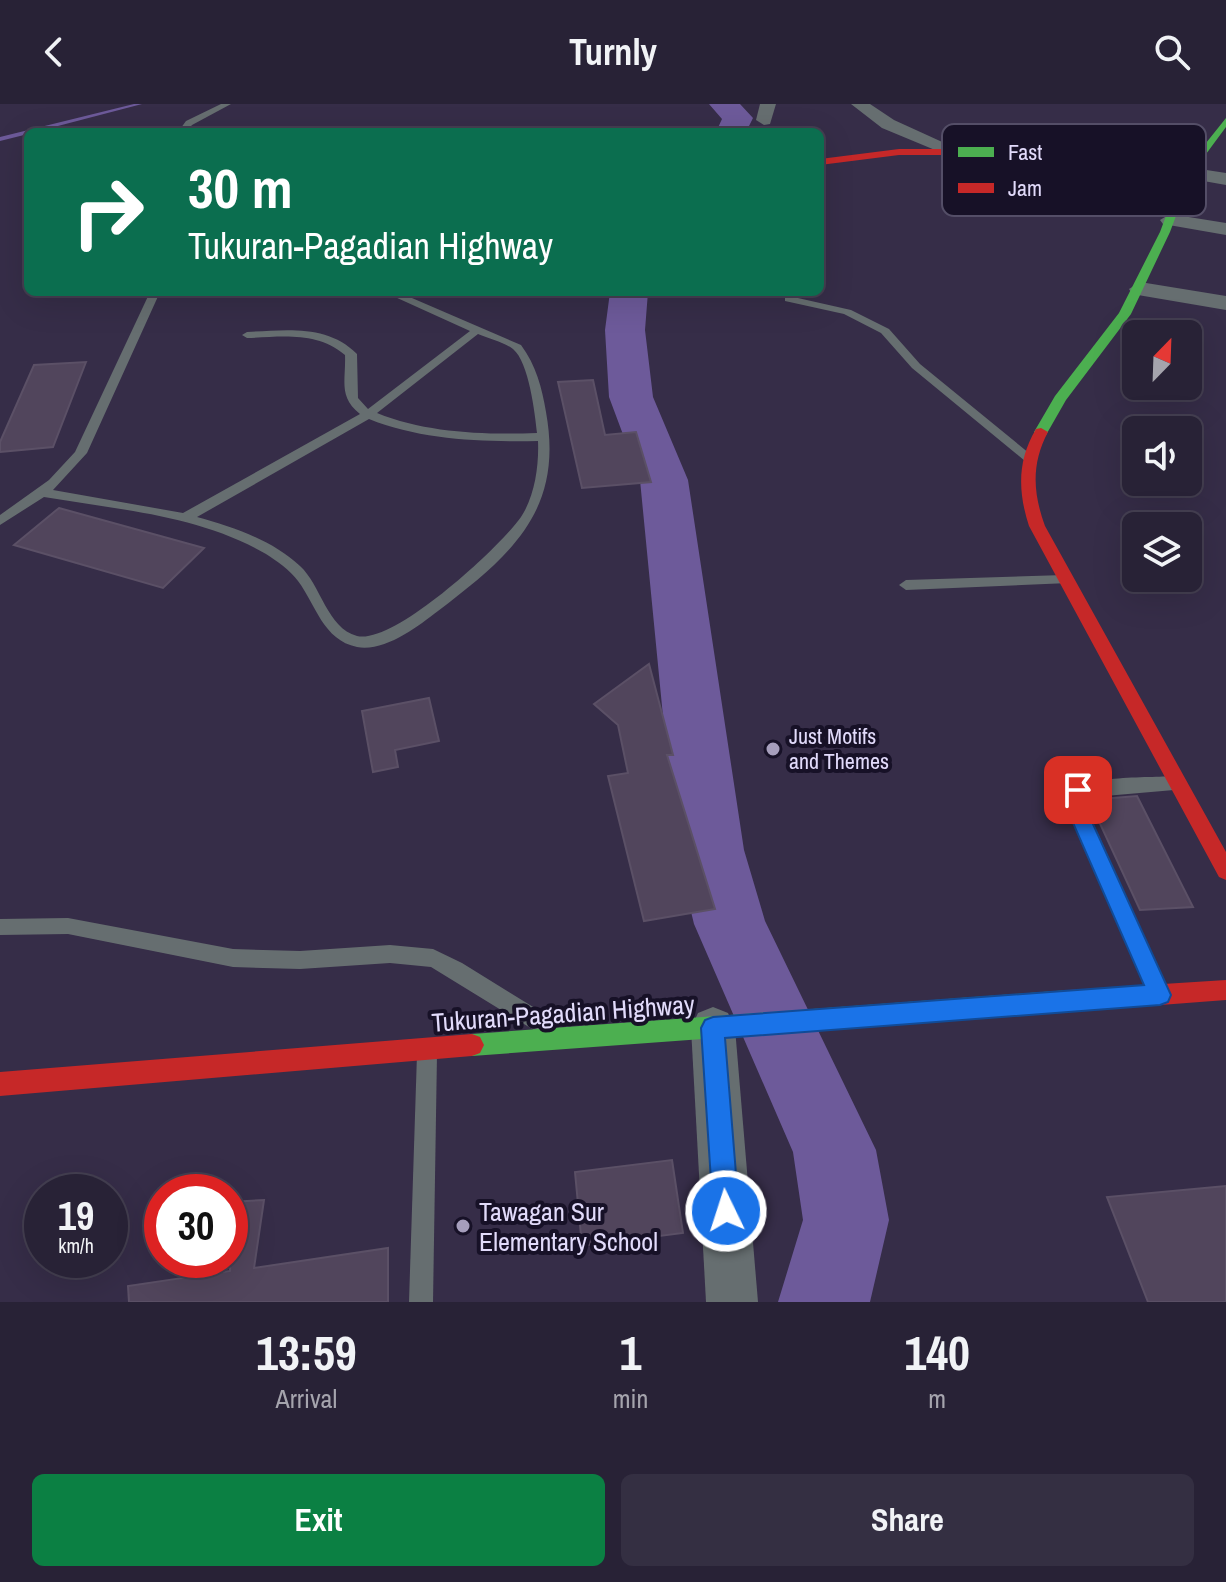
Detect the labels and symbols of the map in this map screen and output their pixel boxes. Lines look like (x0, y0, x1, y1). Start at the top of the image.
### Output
legend (942, 124, 1206, 216)
text: Fast (1008, 137, 1042, 167)
text: Jam (1008, 173, 1042, 203)
north arrow (1122, 320, 1202, 400)
place label: Just Motifs and Themes (789, 721, 889, 776)
marker: Just Motifs and Themes (764, 740, 782, 758)
pin (1044, 756, 1112, 824)
street label: Tukuran-Pagadian Highway (430, 986, 696, 1040)
position arrow (684, 1169, 768, 1253)
speed limit sign: 30 (144, 1174, 248, 1278)
place label: Tawagan Sur Elementary School (479, 1194, 658, 1259)
marker: Tawagan Sur Elementary School (454, 1217, 472, 1235)

